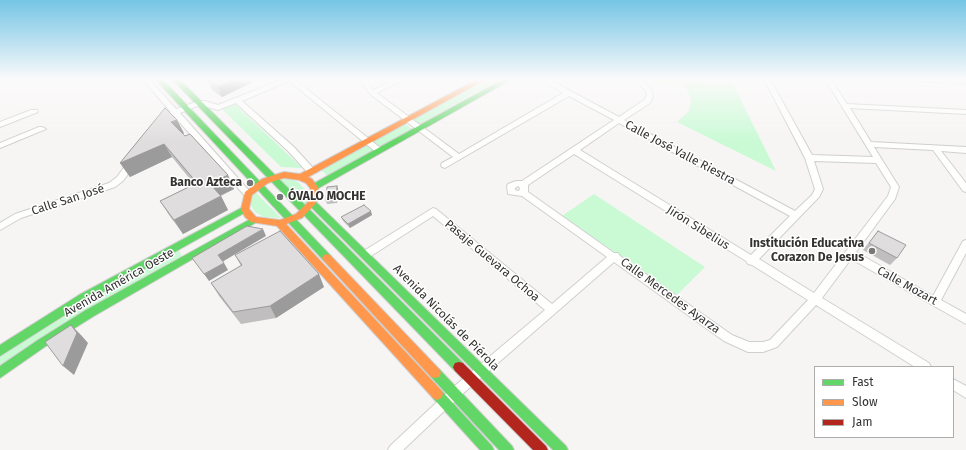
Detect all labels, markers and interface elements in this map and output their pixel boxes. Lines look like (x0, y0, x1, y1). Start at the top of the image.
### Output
street label: Calle José Valle Riestra (622, 118, 738, 188)
place label: Banco Azteca (170, 176, 242, 190)
marker: Banco Azteca (245, 178, 255, 188)
street label: Calle San José (30, 181, 106, 219)
place label: ÓVALO MOCHE (288, 190, 366, 204)
marker: ÓVALO MOCHE (275, 192, 285, 202)
street label: Jirón Sibelius (664, 203, 732, 253)
street label: Pasaje Guevara Ochoa (442, 217, 542, 305)
place label: Institución Educativa Corazon De Jesus (750, 237, 864, 265)
street label: Avenida América Oeste (61, 246, 177, 320)
marker: Institución Educativa Corazon De Jesus (867, 246, 877, 256)
street label: Calle Mercedes Ayarza (617, 255, 723, 337)
street label: Avenida Nicolás de Piérola (390, 262, 502, 374)
street label: Calle Mozart (874, 264, 940, 308)
legend (814, 366, 954, 438)
text: Fast (852, 375, 874, 389)
text: Slow (852, 395, 878, 409)
text: Jam (852, 415, 872, 429)

